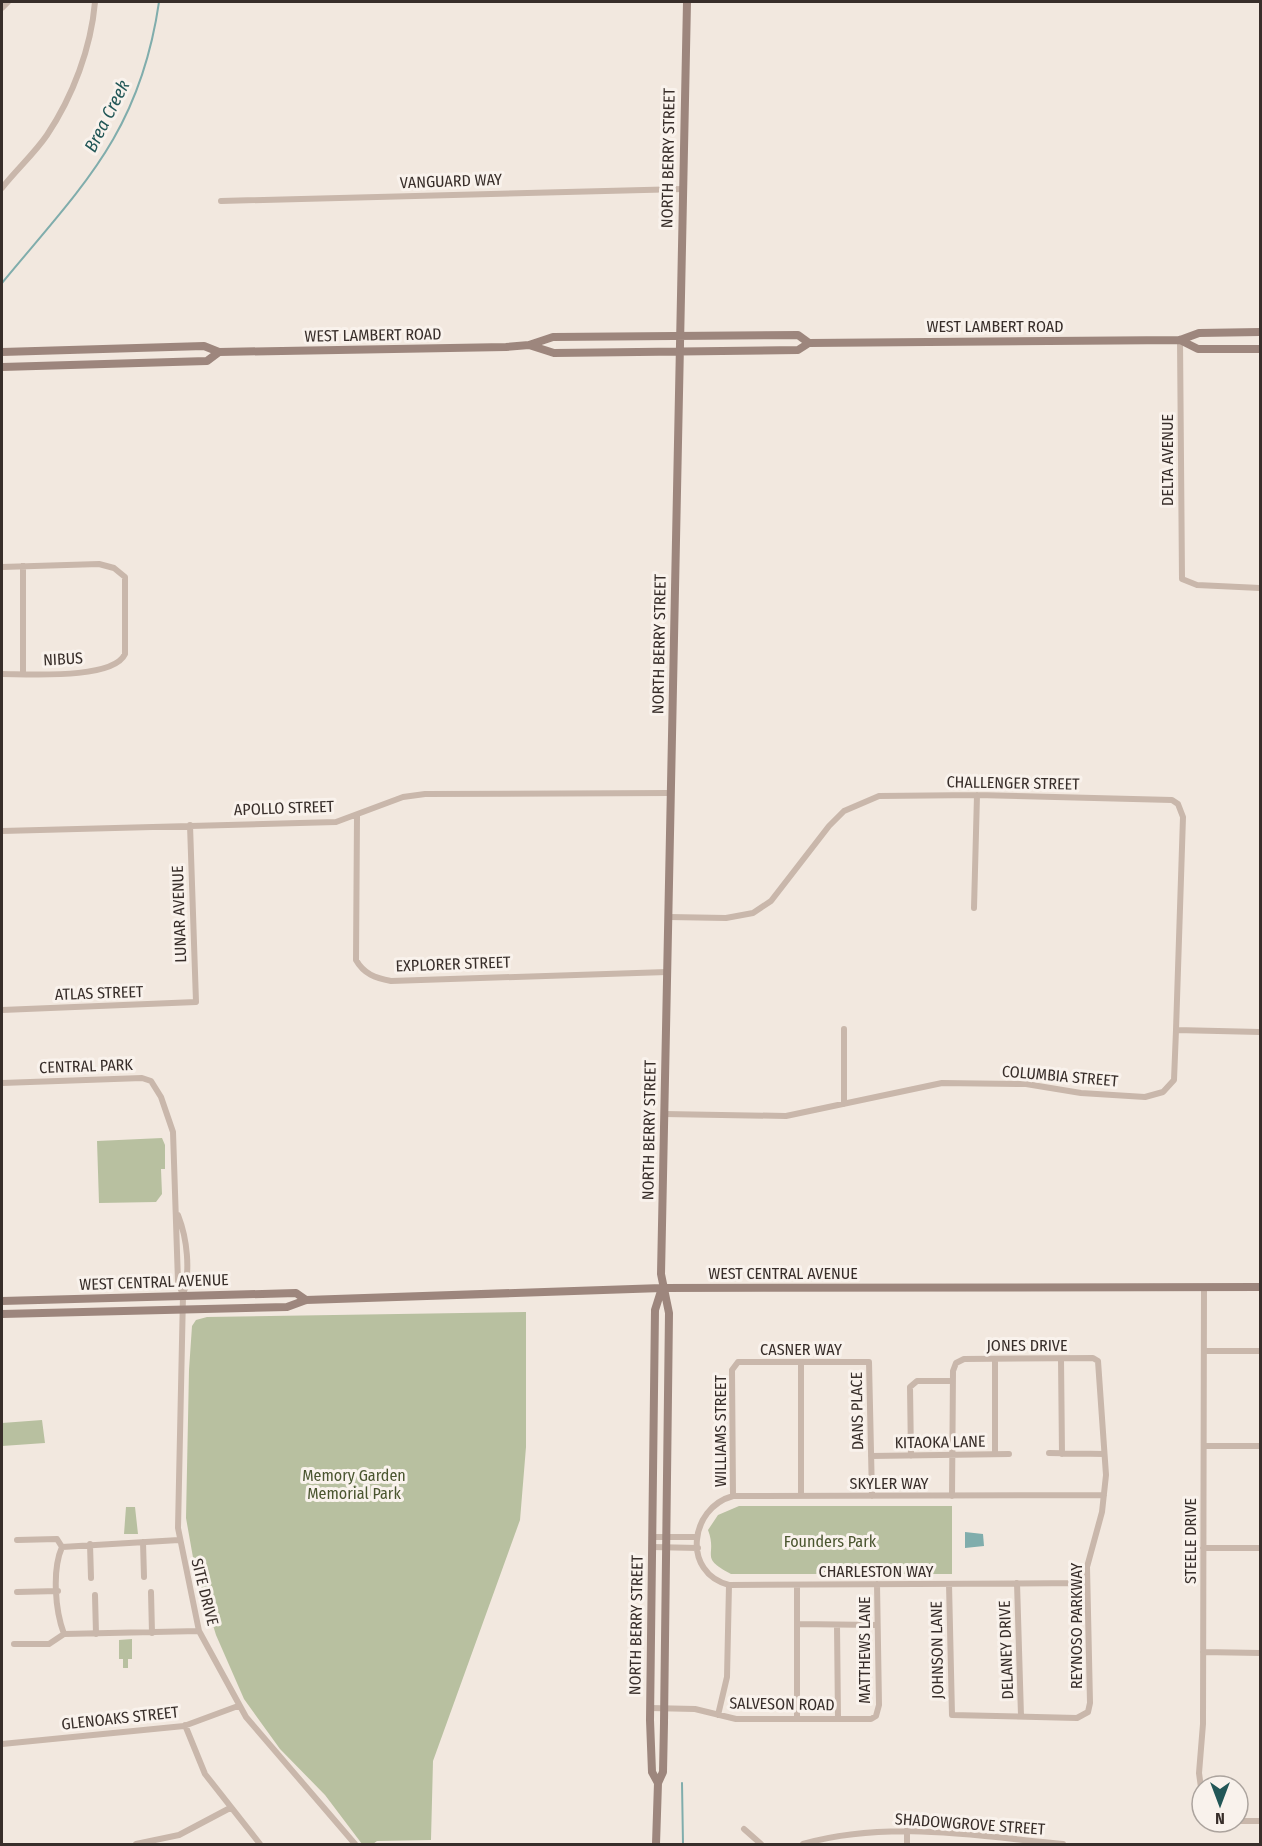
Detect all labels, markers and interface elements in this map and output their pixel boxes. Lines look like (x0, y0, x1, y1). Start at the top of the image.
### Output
water label: Brea Creek (79, 76, 135, 156)
street label: NORTH BERRY STREET (657, 87, 679, 228)
street label: VANGUARD WAY (400, 170, 502, 192)
street label: WEST LAMBERT ROAD (927, 317, 1063, 336)
street label: WEST LAMBERT ROAD (304, 324, 442, 346)
street label: DELTA AVENUE (1158, 414, 1177, 506)
street label: NORTH BERRY STREET (648, 573, 670, 714)
street label: NIBUS (43, 648, 83, 670)
street label: CHALLENGER STREET (946, 772, 1080, 794)
street label: APOLLO STREET (234, 797, 335, 819)
street label: LUNAR AVENUE (168, 865, 190, 963)
street label: EXPLORER STREET (395, 952, 511, 975)
street label: ATLAS STREET (55, 982, 144, 1004)
street label: CENTRAL PARK (39, 1055, 134, 1077)
street label: NORTH BERRY STREET (638, 1059, 660, 1200)
street label: COLUMBIA STREET (1001, 1061, 1120, 1091)
street label: WEST CENTRAL AVENUE (708, 1264, 858, 1283)
street label: WEST CENTRAL AVENUE (79, 1270, 229, 1294)
street label: JONES DRIVE (986, 1336, 1068, 1355)
street label: CASNER WAY (760, 1340, 842, 1359)
street label: DANS PLACE (847, 1372, 867, 1450)
street label: WILLIAMS STREET (711, 1374, 730, 1487)
street label: KITAOKA LANE (894, 1432, 986, 1452)
park label: Memory Garden Memorial Park (302, 1466, 406, 1503)
street label: SKYLER WAY (849, 1474, 929, 1493)
street label: STEELE DRIVE (1181, 1498, 1200, 1584)
park label: Founders Park (784, 1532, 877, 1551)
street label: NORTH BERRY STREET (625, 1554, 647, 1695)
street label: SITE DRIVE (187, 1556, 223, 1628)
street label: CHARLESTON WAY (819, 1562, 933, 1581)
street label: REYNOSO PARKWAY (1067, 1563, 1086, 1689)
street label: MATTHEWS LANE (855, 1596, 874, 1704)
street label: DELANEY DRIVE (995, 1600, 1017, 1700)
street label: JOHNSON LANE (927, 1601, 947, 1699)
street label: SALVESON ROAD (729, 1694, 835, 1714)
street label: GLENOAKS STREET (60, 1702, 180, 1734)
north arrow (1190, 1774, 1250, 1834)
street label: SHADOWGROVE STREET (894, 1809, 1046, 1839)
text: N (1215, 1809, 1225, 1828)

